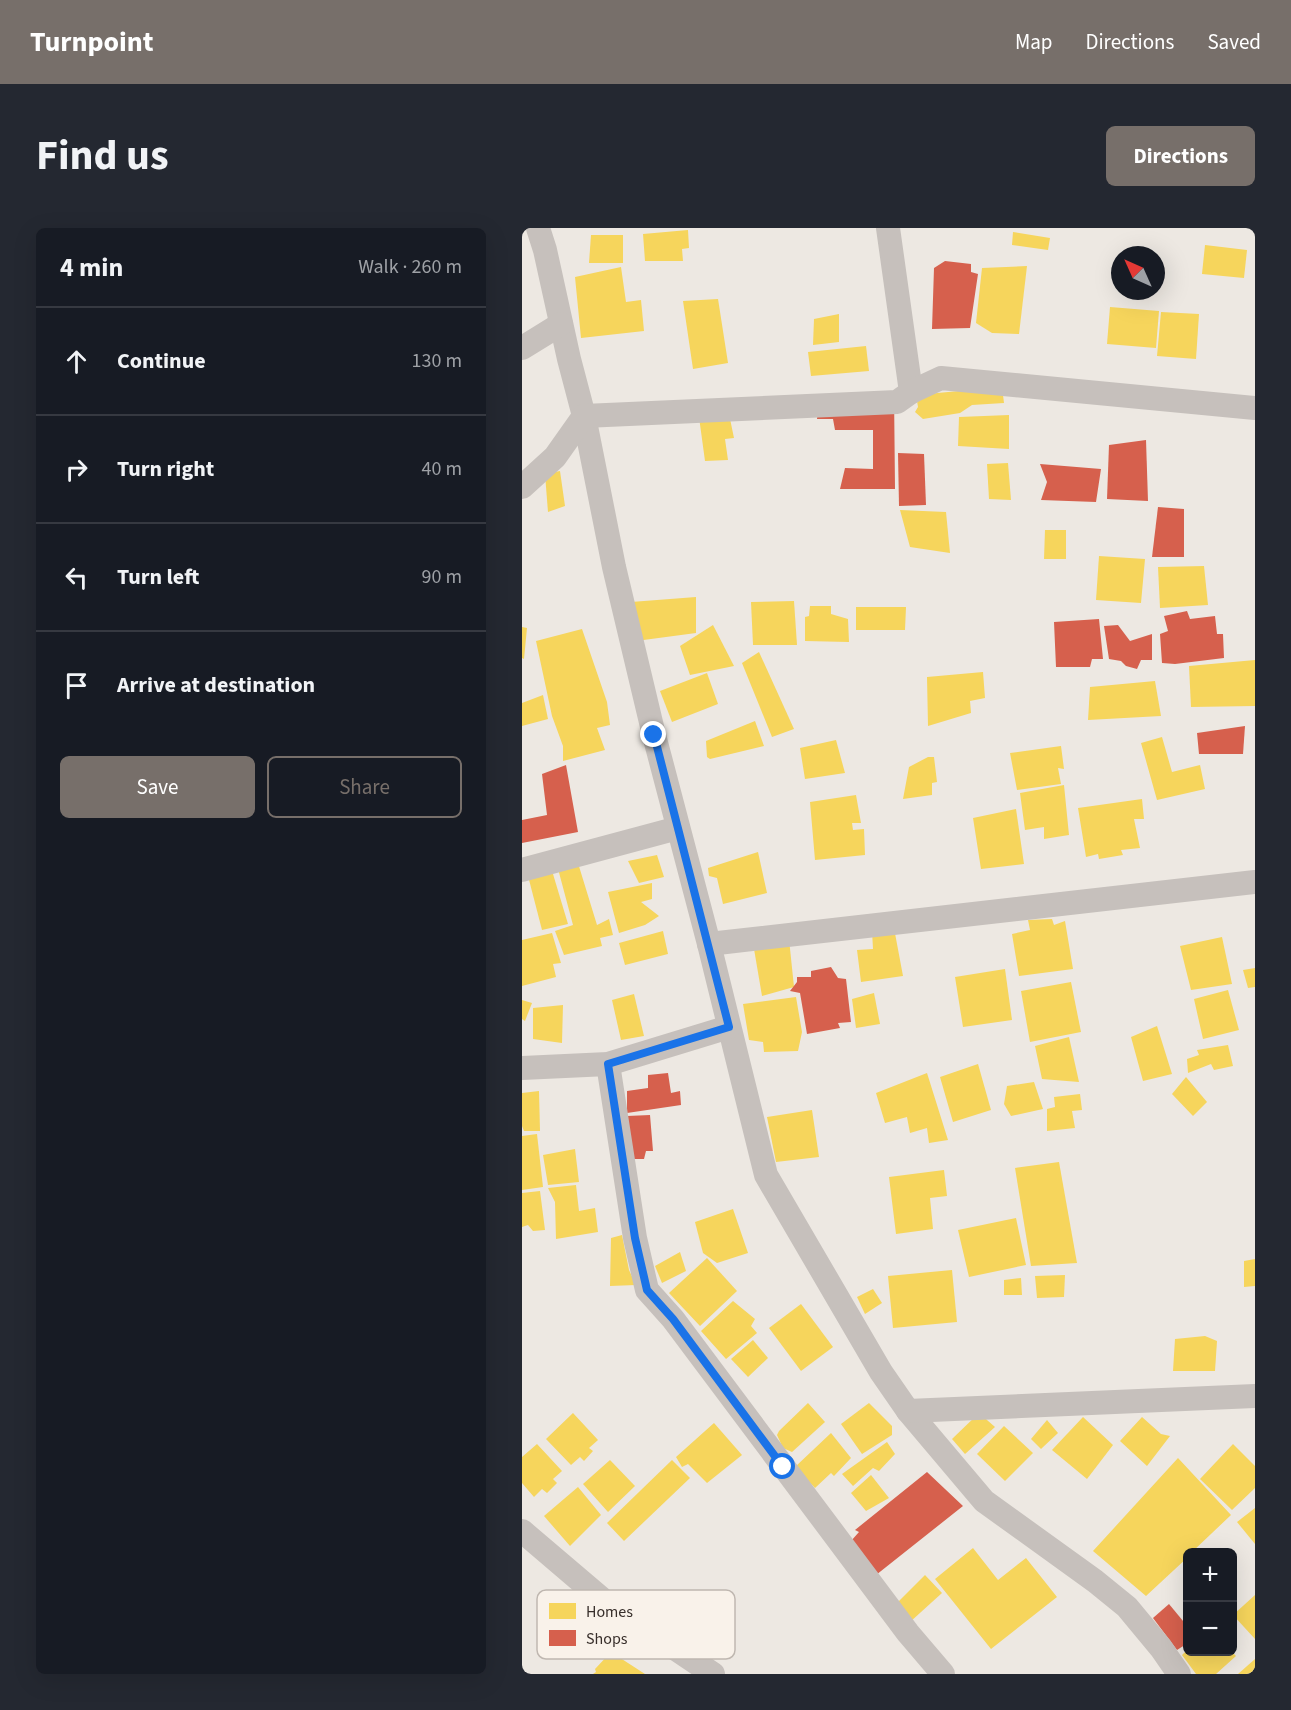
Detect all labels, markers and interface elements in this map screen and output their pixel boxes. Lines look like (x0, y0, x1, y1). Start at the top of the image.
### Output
text: Turnpoint (30, 22, 154, 62)
text: Map (1015, 27, 1053, 57)
text: Directions (1086, 27, 1174, 57)
text: Saved (1207, 27, 1261, 57)
text: Find us (36, 126, 169, 186)
button: Directions (1106, 126, 1255, 186)
north arrow (1111, 246, 1165, 300)
text: 4 min (60, 249, 123, 286)
text: Walk · 260 m (358, 253, 462, 281)
icon: ahead (60, 345, 93, 378)
text: Continue (117, 345, 206, 377)
text: 130 m (412, 347, 462, 375)
icon: right (60, 453, 93, 486)
text: Turn right (117, 453, 214, 485)
text: 40 m (422, 455, 462, 483)
icon: left (60, 561, 93, 594)
text: Turn left (117, 561, 199, 593)
text: 90 m (422, 563, 462, 591)
icon: arrive (60, 669, 93, 702)
text: Arrive at destination (117, 669, 315, 701)
route end (640, 721, 666, 747)
button: Save (60, 756, 255, 818)
button: Share (267, 756, 462, 818)
route start (769, 1453, 795, 1479)
map controls (1183, 1548, 1237, 1656)
button: + (1183, 1548, 1237, 1602)
legend (537, 1590, 735, 1659)
text: Homes (586, 1601, 633, 1623)
button: − (1183, 1602, 1237, 1656)
text: Shops (586, 1628, 628, 1650)

